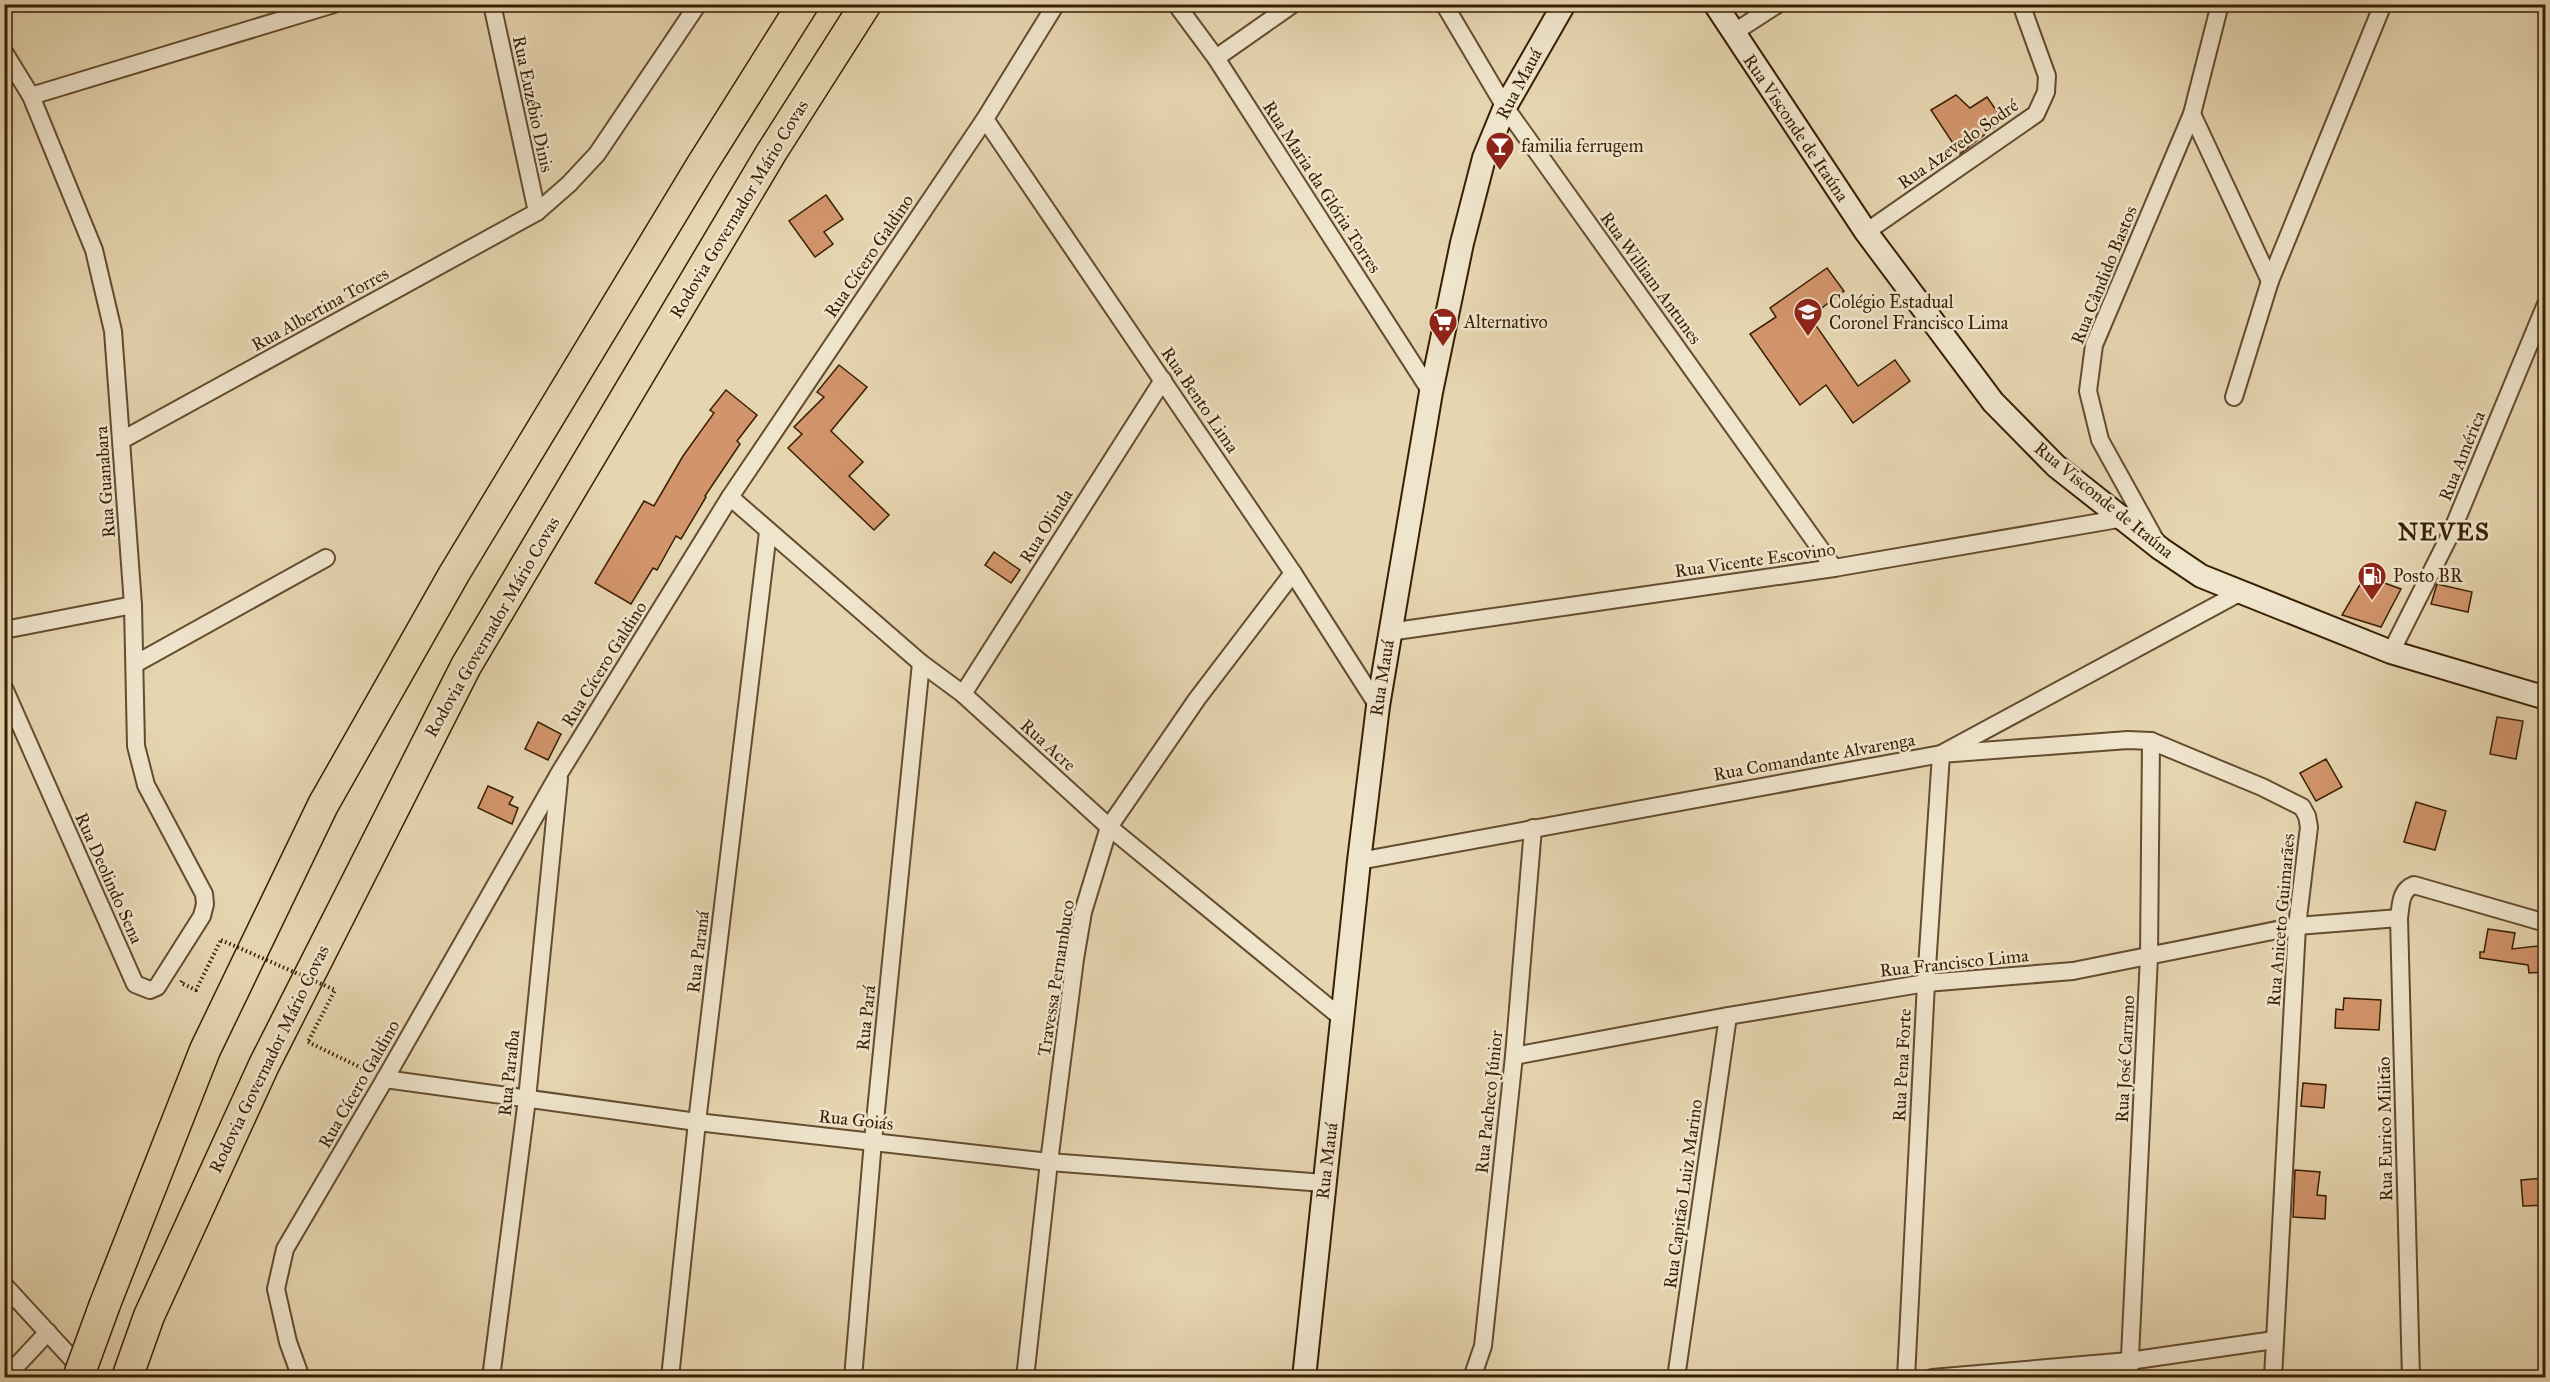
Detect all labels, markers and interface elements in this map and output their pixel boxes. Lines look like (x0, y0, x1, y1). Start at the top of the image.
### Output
street label: Rua Euzébio Dinis (508, 34, 558, 174)
street label: Rua Mauá (1491, 45, 1547, 123)
street label: Rua Visconde de Itaúna (1738, 50, 1854, 206)
street label: Rua Azevedo Sodré (1893, 94, 2023, 194)
street label: Rodovia Governador Mário Covas (665, 96, 813, 322)
street label: Rua Maria da Glória Torres (1258, 97, 1386, 277)
bar icon: familia ferrugem (1484, 130, 1516, 172)
place label: familia ferrugem (1521, 135, 1644, 158)
street label: Rua Cícero Galdino (820, 190, 918, 322)
street label: Rua Cândido Bastos (2066, 203, 2142, 347)
street label: Rua William Antunes (1596, 207, 1706, 349)
street label: Rua Albertina Torres (248, 262, 392, 356)
place label: Colégio Estadual Coronel Francisco Lima (1829, 291, 2009, 334)
school or university icon: Colégio Estadual Coronel Francisco Lima (1792, 296, 1824, 338)
supermarket icon: Alternativo (1427, 306, 1459, 348)
place label: Alternativo (1463, 311, 1548, 333)
street label: Rua Bento Lima (1156, 343, 1244, 457)
street label: Rua América (2434, 407, 2490, 504)
street label: Rua Guanabara (90, 425, 120, 539)
street label: Rua Visconde de Itaúna (2030, 437, 2179, 563)
street label: Rua Olinda (1015, 484, 1078, 567)
street label: Rodovia Governador Mário Covas (420, 513, 564, 741)
district label: NEVES (2398, 517, 2490, 547)
street label: Rua Vicente Escovino (1673, 538, 1837, 582)
fuel station icon: Posto BR (2356, 560, 2388, 602)
place label: Posto BR (2393, 565, 2464, 587)
street label: Rua Cícero Galdino (557, 597, 651, 731)
street label: Rua Mauá (1365, 638, 1399, 718)
street label: Rua Acre (1016, 714, 1080, 776)
street label: Rua Comandante Alvarenga (1711, 728, 1917, 787)
street label: Rua Deolindo Sena (70, 809, 148, 947)
street label: Rua Aniceto Guimarães (2262, 833, 2300, 1007)
street label: Travessa Pernambuco (1033, 898, 1079, 1058)
street label: Rua Paraná (682, 909, 714, 994)
street label: Rodovia Governador Mário Covas (204, 941, 334, 1177)
street label: Rua Francisco Lima (1878, 944, 2030, 982)
street label: Rua Pará (852, 984, 880, 1052)
street label: Rua José Carrano (2111, 995, 2140, 1123)
street label: Rua Pena Forte (1888, 1008, 1916, 1122)
street label: Rua Cícero Galdino (313, 1016, 405, 1152)
street label: Rua Paraíba (494, 1028, 525, 1117)
street label: Rua Pacheco Júnior (1471, 1029, 1508, 1175)
street label: Rua Eurico Militão (2373, 1056, 2397, 1202)
street label: Rua Capitão Luiz Marino (1659, 1098, 1707, 1290)
street label: Rua Goiás (818, 1105, 894, 1135)
street label: Rua Mauá (1311, 1121, 1343, 1201)

